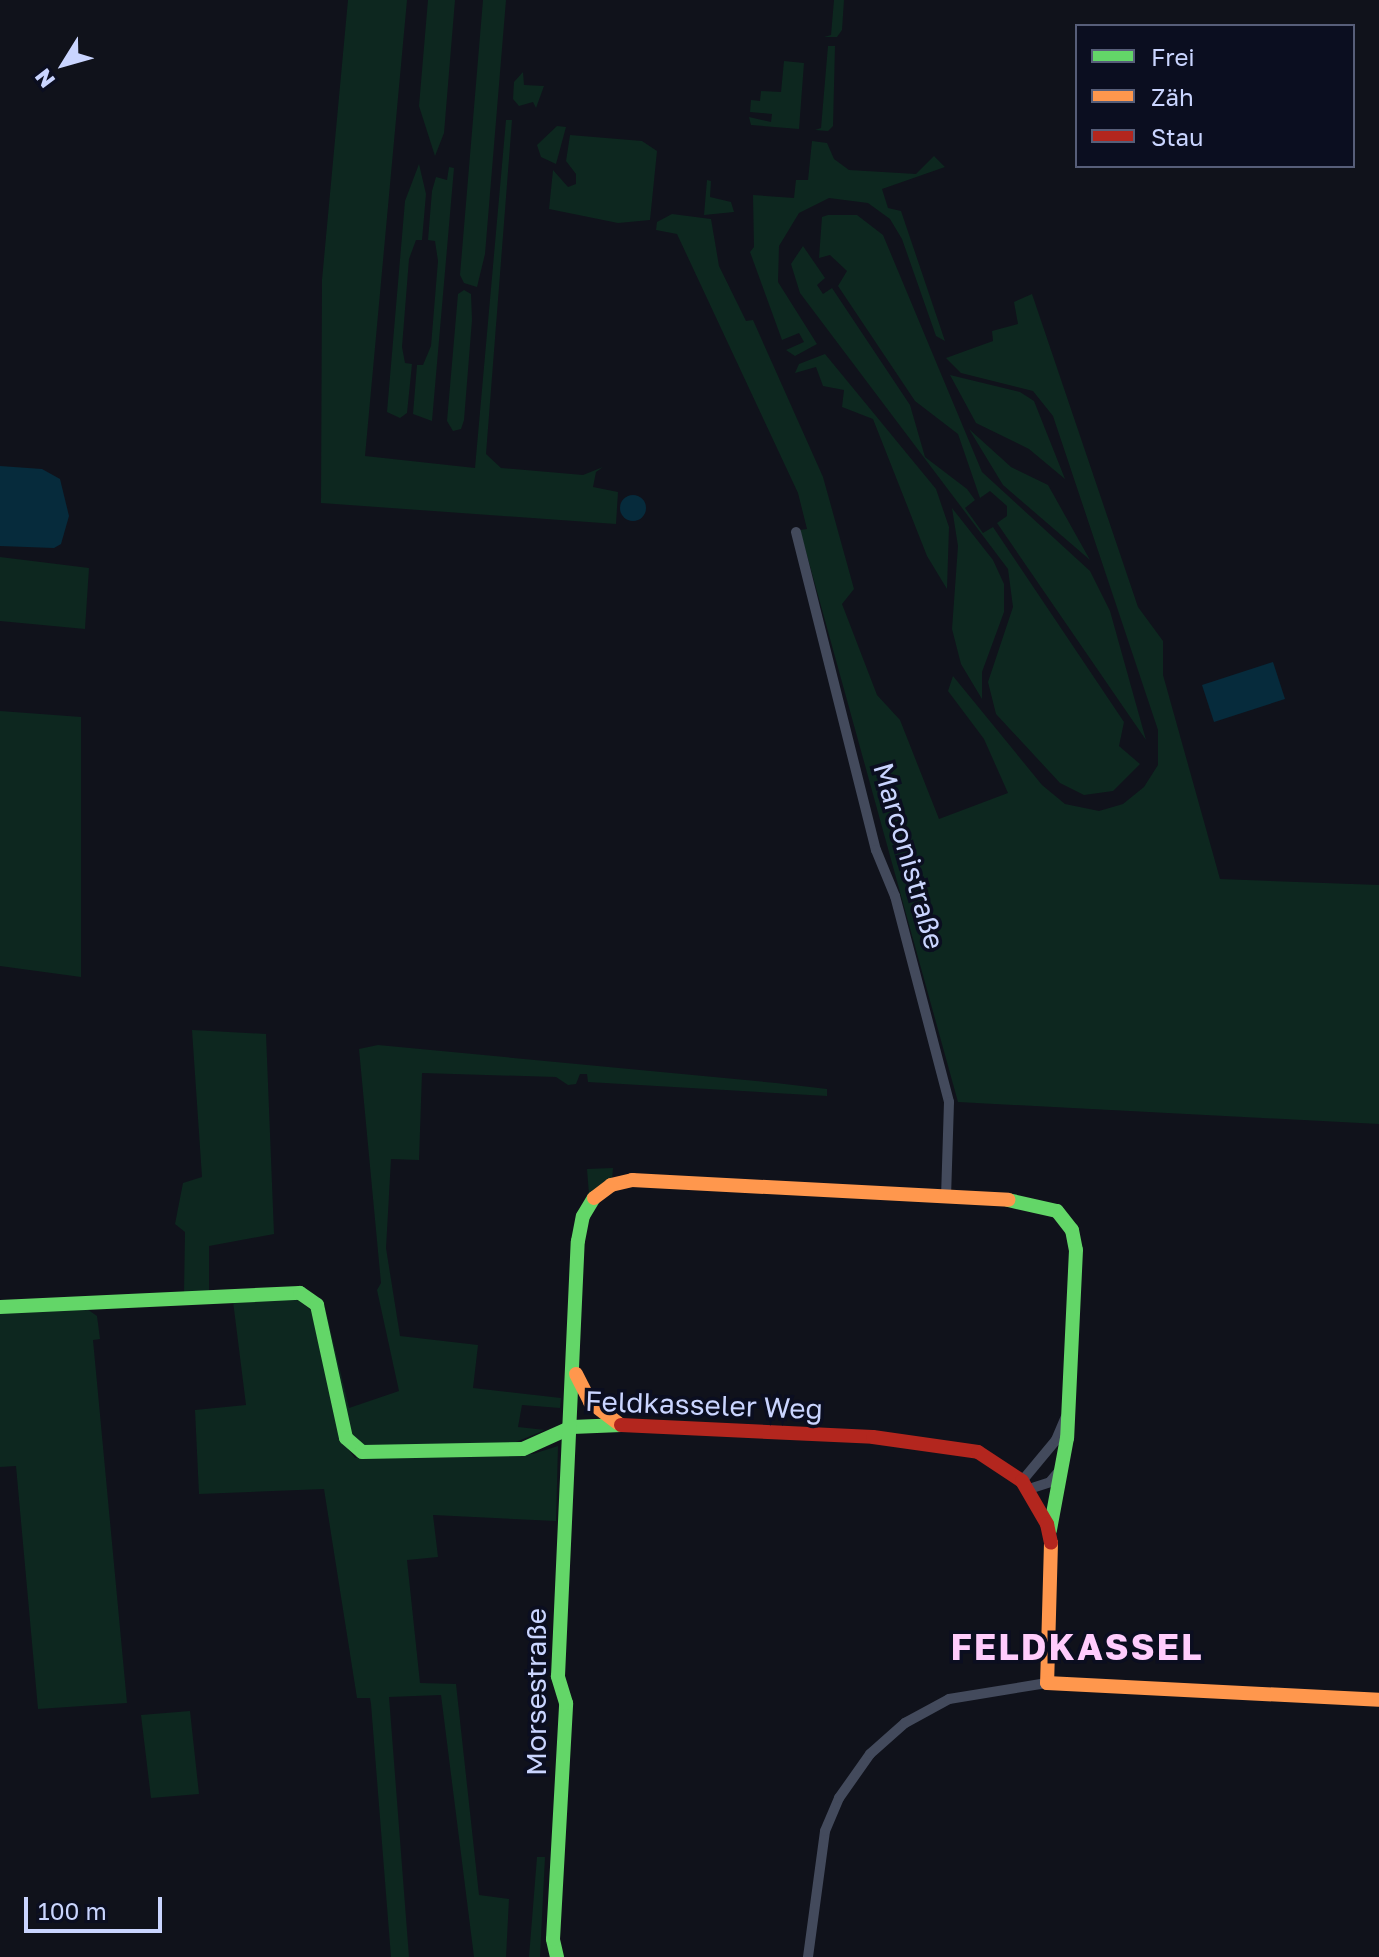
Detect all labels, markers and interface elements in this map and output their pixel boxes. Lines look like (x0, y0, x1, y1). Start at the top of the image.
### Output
north arrow (24, 24, 104, 104)
legend (1075, 24, 1355, 168)
text: Frei (1151, 42, 1195, 71)
text: N (29, 64, 60, 94)
text: Zäh (1151, 82, 1194, 111)
text: Stau (1151, 122, 1204, 151)
street label: Marconistraße (866, 759, 952, 953)
street label: Feldkasseler Weg (585, 1384, 823, 1426)
street label: Morsestraße (519, 1608, 553, 1776)
district label: FELDKASSEL (950, 1625, 1204, 1669)
scale bar (28, 1881, 166, 1931)
text: 100 m (38, 1896, 107, 1925)

